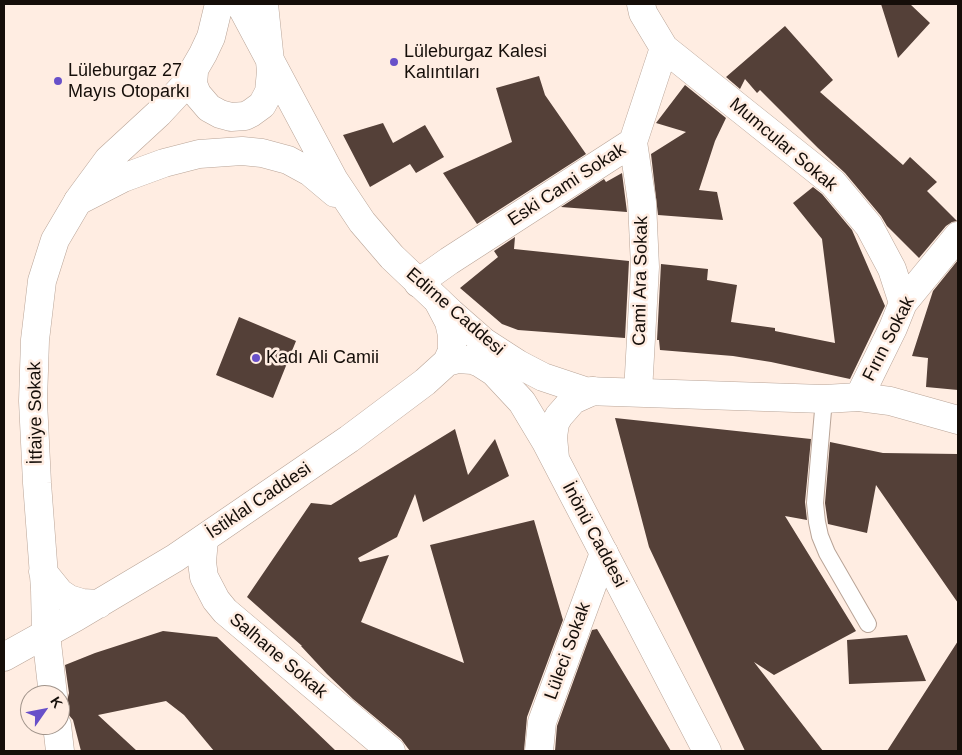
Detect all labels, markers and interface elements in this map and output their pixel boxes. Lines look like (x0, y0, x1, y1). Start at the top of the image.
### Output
place label: Lüleburgaz Kalesi Kalıntıları (404, 41, 547, 84)
marker: Lüleburgaz Kalesi Kalıntıları (388, 56, 400, 68)
place label: Lüleburgaz 27 Mayıs Otoparkı (68, 60, 190, 102)
marker: Lüleburgaz 27 Mayıs Otoparkı (52, 75, 64, 87)
street label: Mumcular Sokak (725, 94, 841, 196)
street label: Eski Cami Sokak (504, 139, 630, 231)
street label: Cami Ara Sokak (629, 216, 653, 346)
street label: Edirne Caddesi (401, 263, 509, 361)
street label: Fırın Sokak (858, 293, 920, 385)
place label: Kadı Ali Camii (266, 347, 379, 369)
marker: Kadı Ali Camii (250, 352, 262, 364)
street label: İtfaiye Sokak (24, 361, 48, 465)
street label: İstiklal Caddesi (203, 458, 315, 544)
street label: İnönü Caddesi (557, 479, 631, 591)
street label: Lüleci Sokak (540, 599, 596, 703)
street label: Salhane Sokak (225, 609, 331, 703)
north arrow (20, 685, 70, 735)
text: K (47, 694, 66, 711)

